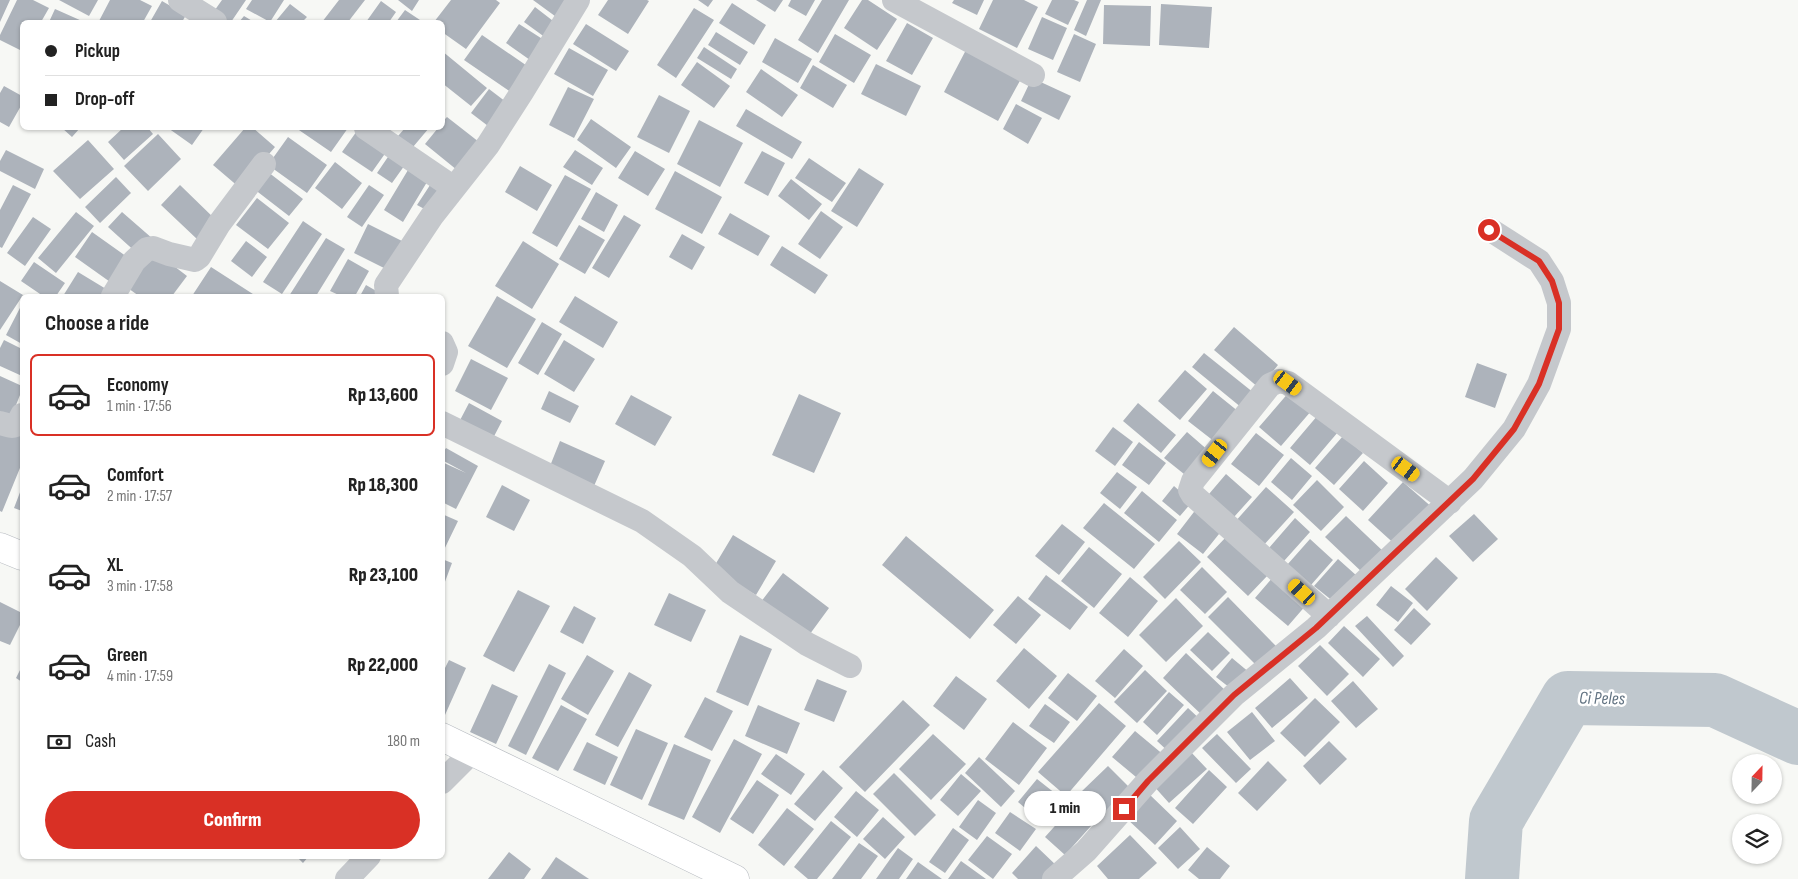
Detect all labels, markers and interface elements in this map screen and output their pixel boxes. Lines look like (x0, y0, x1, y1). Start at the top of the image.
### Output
text: Pickup (75, 40, 120, 63)
text: Drop-off (75, 88, 135, 111)
route start (1478, 219, 1500, 241)
text: Choose a ride (45, 310, 149, 337)
car (1271, 368, 1304, 398)
icon: car (47, 373, 92, 418)
text: Economy (107, 374, 169, 397)
text: Rp 13,600 (348, 384, 418, 407)
text: 1 min · 17:56 (107, 397, 172, 416)
car (1199, 437, 1230, 469)
car (1389, 454, 1422, 484)
icon: car (47, 463, 92, 508)
text: Comfort (107, 464, 164, 487)
text: Rp 18,300 (348, 474, 418, 497)
text: 2 min · 17:57 (107, 487, 172, 506)
icon: car (47, 553, 92, 598)
text: XL (107, 554, 123, 577)
text: Rp 23,100 (349, 564, 418, 587)
car (1285, 576, 1318, 608)
text: 3 min · 17:58 (107, 577, 173, 596)
icon: car (47, 643, 92, 688)
text: Green (107, 644, 147, 667)
text: Rp 22,000 (347, 654, 418, 677)
text: 4 min · 17:59 (107, 667, 173, 686)
water label: Ci Peles (1579, 688, 1626, 709)
icon: cash (45, 728, 73, 756)
text: Cash (85, 730, 116, 753)
text: 180 m (387, 732, 420, 751)
north arrow (1732, 754, 1782, 804)
map controls (1732, 754, 1782, 864)
button: Confirm (45, 791, 420, 849)
callout: 1 min (1024, 792, 1106, 826)
route end (1113, 798, 1135, 820)
text: 1 min (1050, 799, 1080, 818)
button: layers (1732, 814, 1782, 864)

